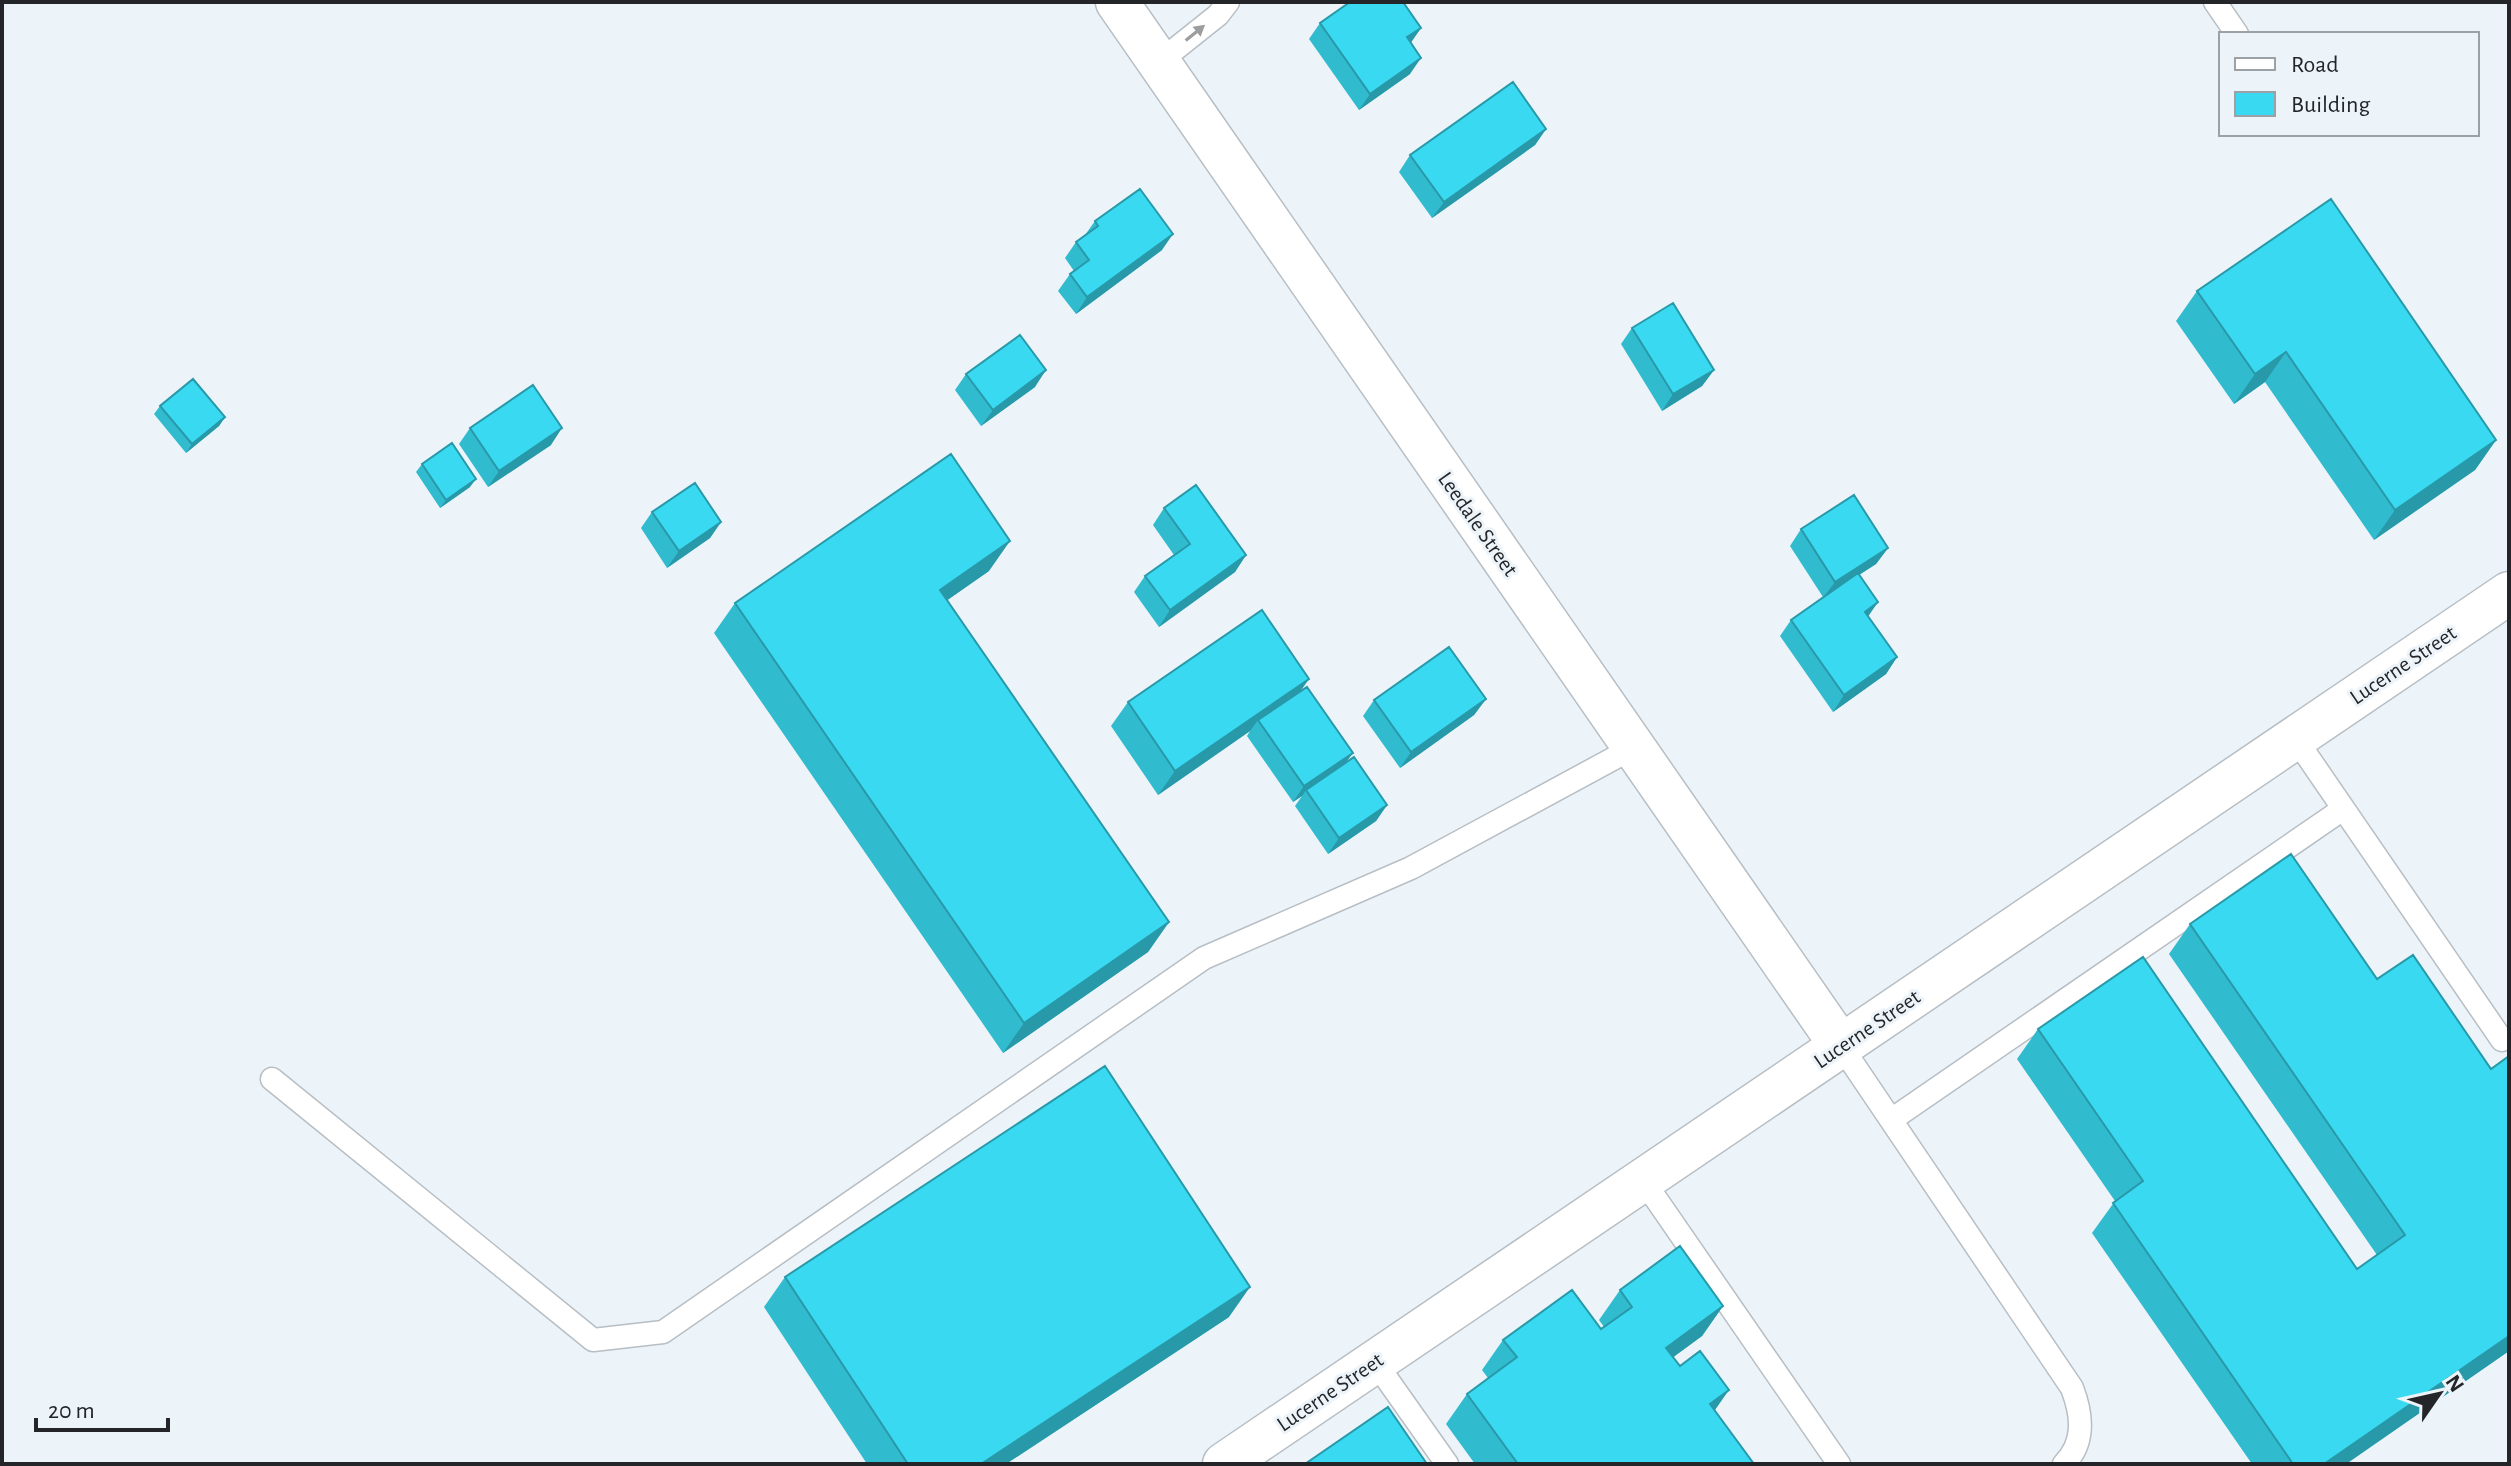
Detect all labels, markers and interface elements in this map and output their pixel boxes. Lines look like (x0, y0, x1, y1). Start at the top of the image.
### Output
one-way arrow (1185, 26, 1205, 42)
legend (2219, 32, 2479, 136)
text: Road (2291, 53, 2339, 77)
text: Building (2291, 93, 2370, 117)
street label: Leedale Street (1434, 468, 1522, 580)
street label: Lucerne Street (2346, 621, 2460, 709)
street label: Lucerne Street (1810, 985, 1924, 1073)
street label: Lucerne Street (1273, 1348, 1387, 1436)
north arrow (2399, 1354, 2479, 1434)
text: N (2441, 1371, 2468, 1396)
scale bar (36, 1382, 168, 1432)
text: 20 m (48, 1399, 95, 1423)

